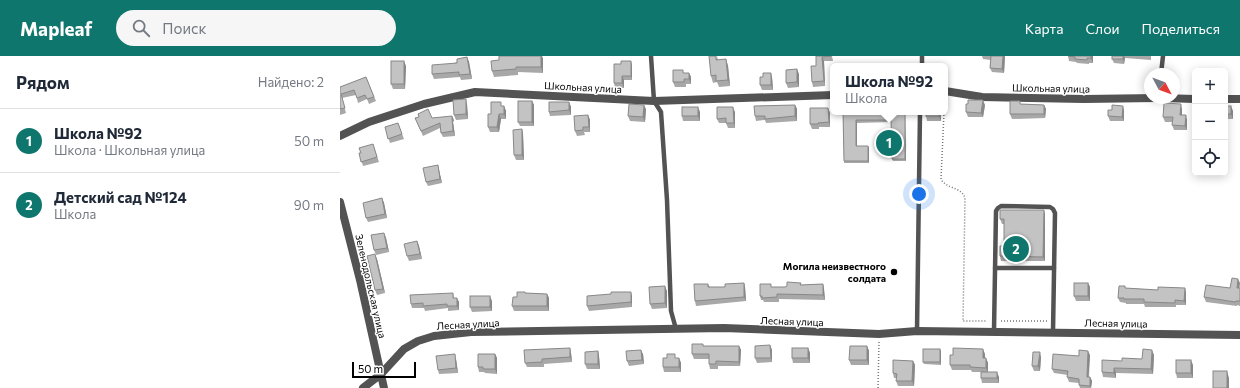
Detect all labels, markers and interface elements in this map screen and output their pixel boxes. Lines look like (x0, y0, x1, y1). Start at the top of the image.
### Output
search box (116, 10, 396, 46)
text: Mapleaf (20, 17, 92, 40)
icon: search (130, 17, 152, 39)
text: Поиск (162, 19, 207, 37)
text: Карта (1025, 20, 1063, 37)
text: Слои (1085, 20, 1120, 37)
text: Поделиться (1142, 20, 1220, 37)
popup (830, 63, 948, 115)
north arrow (1144, 68, 1180, 104)
map controls (1192, 68, 1228, 176)
button: + (1192, 68, 1228, 104)
text: Рядом (16, 72, 70, 93)
text: Школа №92 (845, 72, 933, 90)
text: Найдено: 2 (258, 74, 324, 90)
street label: Школьная улица (544, 79, 622, 95)
street label: Школьная улица (1012, 81, 1090, 95)
text: Школа (845, 90, 887, 106)
button: − (1192, 104, 1228, 140)
text: Школа №92 (54, 124, 142, 142)
pin: 1 (876, 128, 902, 158)
text: 1 (26, 133, 32, 149)
text: 50 m (294, 133, 324, 149)
button: locate (1192, 140, 1228, 176)
text: Школа · Школьная улица (54, 142, 205, 158)
your location (909, 184, 929, 204)
text: Детский сад №124 (54, 188, 187, 206)
text: 2 (25, 197, 33, 213)
text: 90 m (294, 197, 324, 213)
text: Школа (54, 206, 96, 222)
street label: Зеленодольская улица (353, 233, 389, 339)
pin: 2 (1003, 234, 1029, 264)
place label: Могила неизвестного солдата (783, 260, 886, 284)
marker: Могила неизвестного солдата (889, 267, 899, 277)
street label: Лесная улица (760, 314, 824, 328)
street label: Лесная улица (436, 316, 500, 332)
street label: Лесная улица (1084, 316, 1148, 330)
scale bar (352, 360, 416, 379)
text: 50 m (358, 362, 383, 375)

